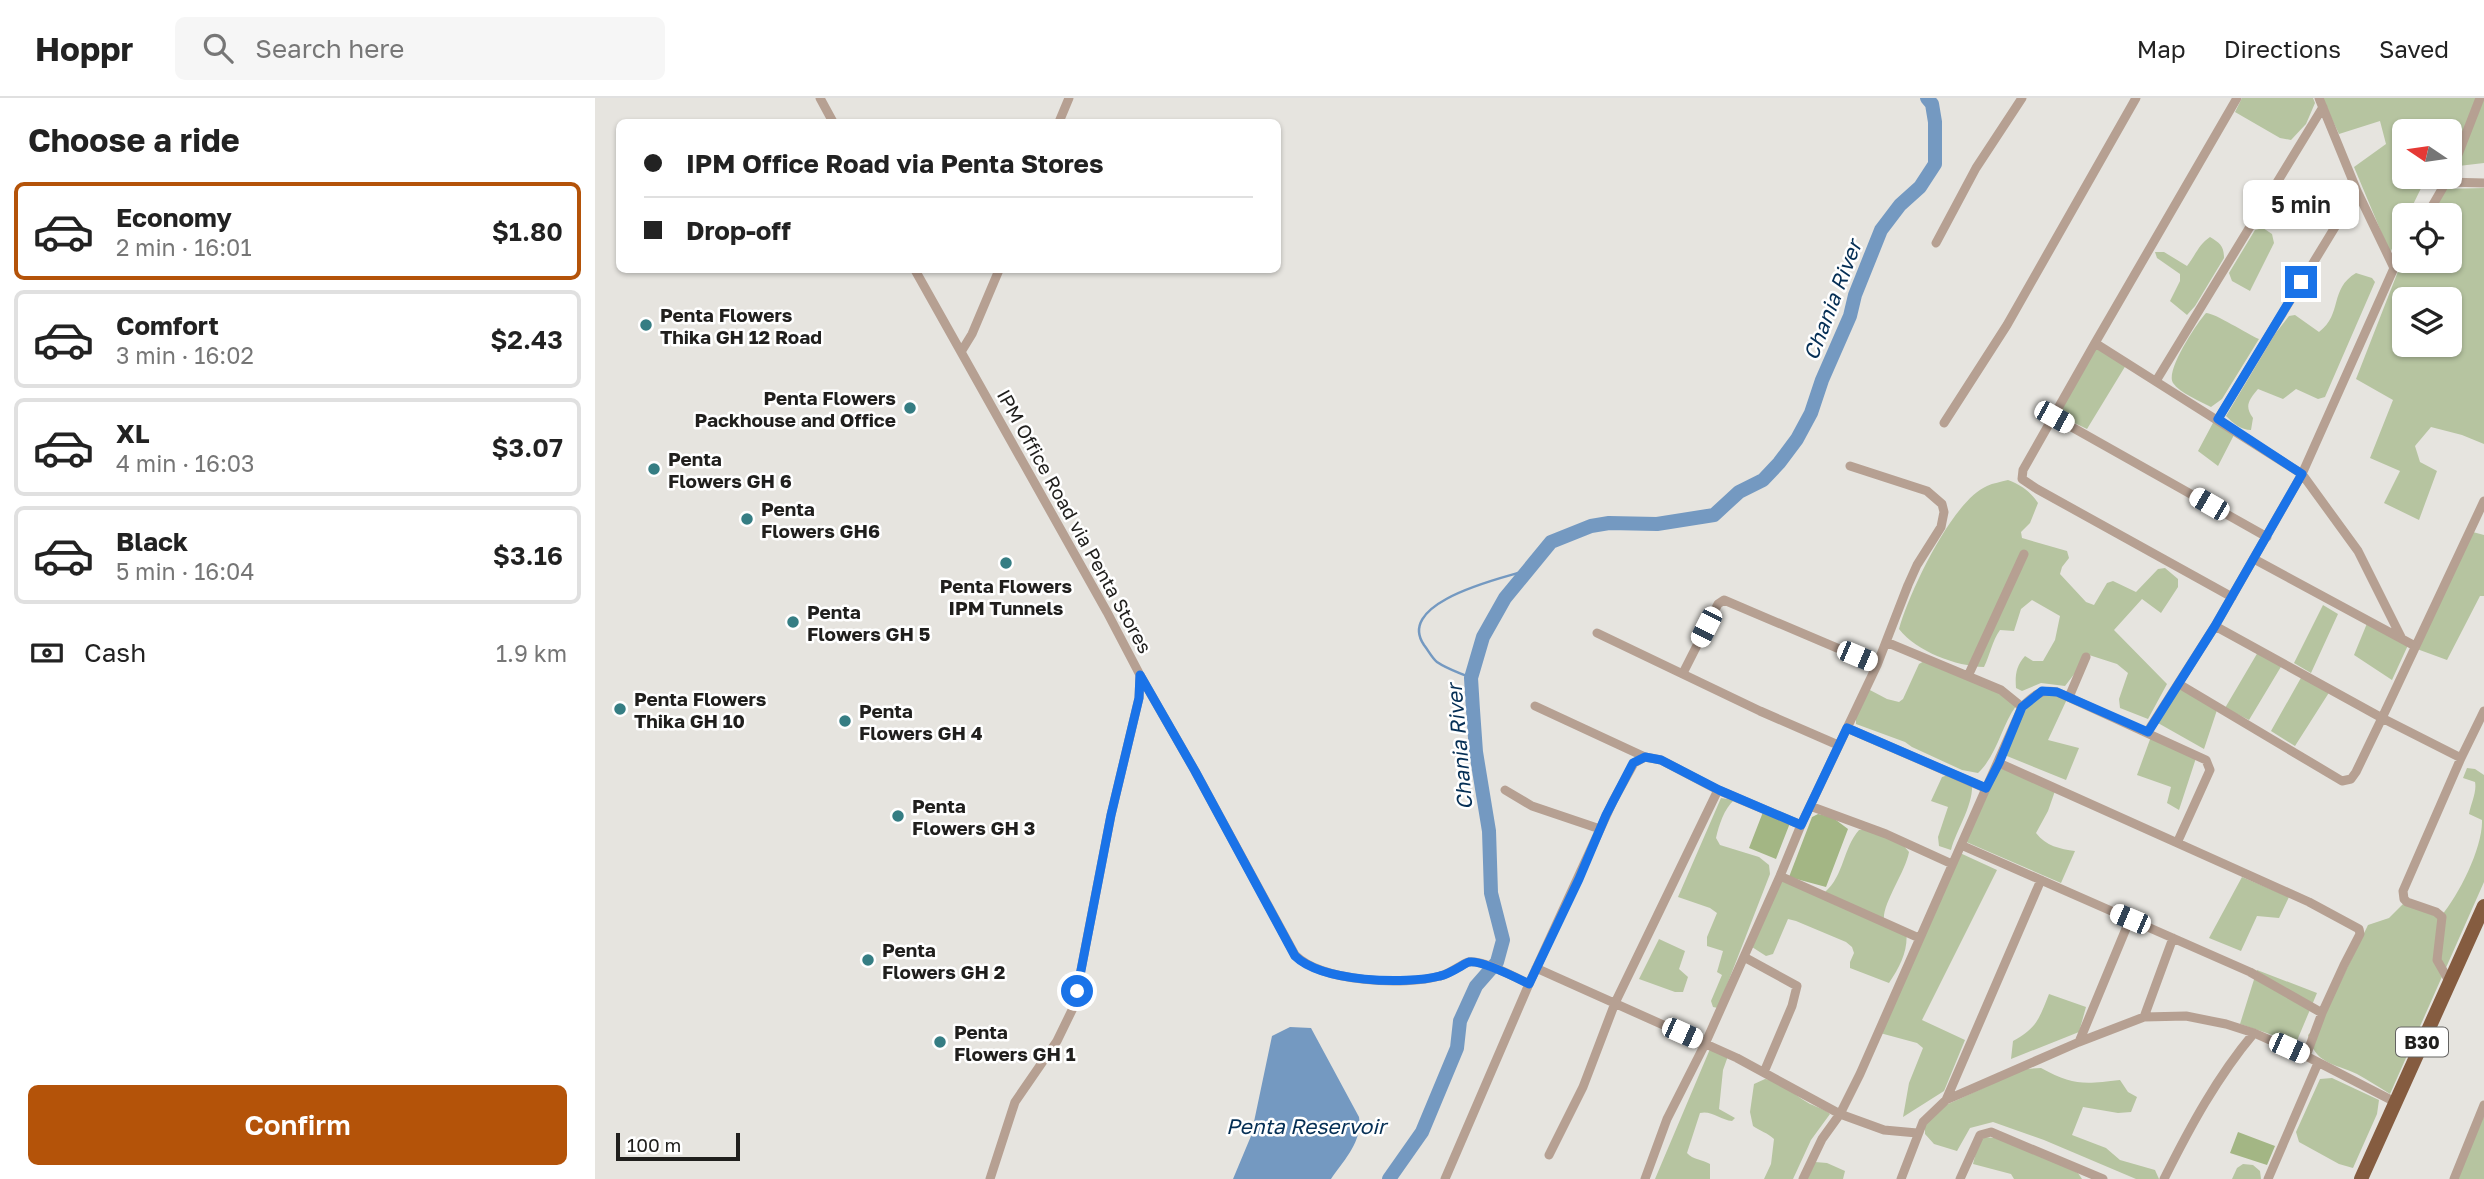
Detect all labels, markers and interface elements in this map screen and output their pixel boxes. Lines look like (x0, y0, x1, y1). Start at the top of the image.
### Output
search box (175, 17, 665, 80)
text: Hoppr (35, 29, 133, 68)
icon: search (199, 29, 237, 67)
text: Search here (255, 33, 404, 64)
text: Map (2137, 34, 2186, 63)
text: Directions (2224, 34, 2341, 63)
text: Saved (2379, 34, 2449, 63)
north arrow (2392, 119, 2462, 189)
map controls (2392, 119, 2462, 357)
text: Choose a ride (28, 121, 240, 159)
text: IPM Office Road via Penta Stores (686, 148, 1104, 179)
callout: 5 min (2243, 180, 2359, 230)
text: 5 min (2271, 190, 2331, 218)
icon: car (32, 200, 95, 263)
text: Economy (116, 202, 232, 233)
button: locate (2392, 203, 2462, 273)
text: Drop-off (686, 215, 791, 246)
text: $1.80 (492, 216, 563, 247)
text: 2 min · 16:01 (116, 233, 252, 261)
water label: Chania River (1797, 234, 1868, 364)
route end (2285, 266, 2317, 298)
button: layers (2392, 287, 2462, 357)
place label: Penta Flowers Thika GH 12 Road (660, 303, 822, 348)
icon: car (32, 308, 95, 371)
text: Comfort (116, 310, 219, 341)
marker: Penta Flowers Thika GH 12 Road (638, 317, 654, 333)
text: $2.43 (490, 324, 563, 355)
text: 3 min · 16:02 (116, 341, 254, 369)
street label: IPM Office Road via Penta Stores (993, 385, 1157, 657)
place label: Penta Flowers Packhouse and Office (695, 386, 896, 431)
car (2031, 398, 2078, 436)
marker: Penta Flowers Packhouse and Office (902, 400, 918, 416)
icon: car (32, 416, 95, 479)
text: XL (116, 418, 150, 449)
text: $3.07 (491, 432, 563, 463)
place label: Penta Flowers GH 6 (668, 447, 792, 492)
text: 4 min · 16:03 (116, 449, 255, 477)
marker: Penta Flowers GH 6 (646, 461, 662, 477)
car (2186, 484, 2233, 524)
place label: Penta Flowers GH6 (761, 497, 880, 542)
marker: Penta Flowers GH6 (739, 511, 755, 527)
icon: car (32, 524, 95, 587)
text: Black (116, 526, 188, 557)
text: $3.16 (493, 540, 563, 571)
marker: Penta Flowers IPM Tunnels (998, 555, 1014, 571)
text: 5 min · 16:04 (116, 557, 254, 585)
place label: Penta Flowers IPM Tunnels (940, 574, 1073, 619)
place label: Penta Flowers GH 5 (807, 600, 930, 645)
car (1688, 604, 1725, 650)
marker: Penta Flowers GH 5 (785, 614, 801, 630)
icon: cash (28, 634, 66, 672)
text: Cash (84, 637, 146, 668)
car (1834, 638, 1881, 674)
text: 1.9 km (496, 639, 567, 667)
water label: Chania River (1440, 680, 1477, 811)
place label: Penta Flowers Thika GH 10 (634, 687, 767, 732)
place label: Penta Flowers GH 4 (859, 699, 983, 744)
marker: Penta Flowers Thika GH 10 (612, 701, 628, 717)
marker: Penta Flowers GH 4 (837, 713, 853, 729)
place label: Penta Flowers GH 3 (912, 794, 1035, 839)
marker: Penta Flowers GH 3 (890, 808, 906, 824)
car (2107, 901, 2154, 937)
place label: Penta Flowers GH 2 (882, 938, 1005, 983)
marker: Penta Flowers GH 2 (860, 952, 876, 968)
route start (1061, 975, 1093, 1007)
car (1659, 1015, 1706, 1051)
place label: Penta Flowers GH 1 (954, 1020, 1076, 1065)
road number: B30 (2396, 1028, 2448, 1057)
car (2266, 1030, 2313, 1066)
marker: Penta Flowers GH 1 (932, 1034, 948, 1050)
button: Confirm (28, 1085, 567, 1165)
water label: Penta Reservoir (1226, 1113, 1389, 1139)
scale bar (616, 1130, 740, 1162)
text: 100 m (627, 1133, 681, 1156)

